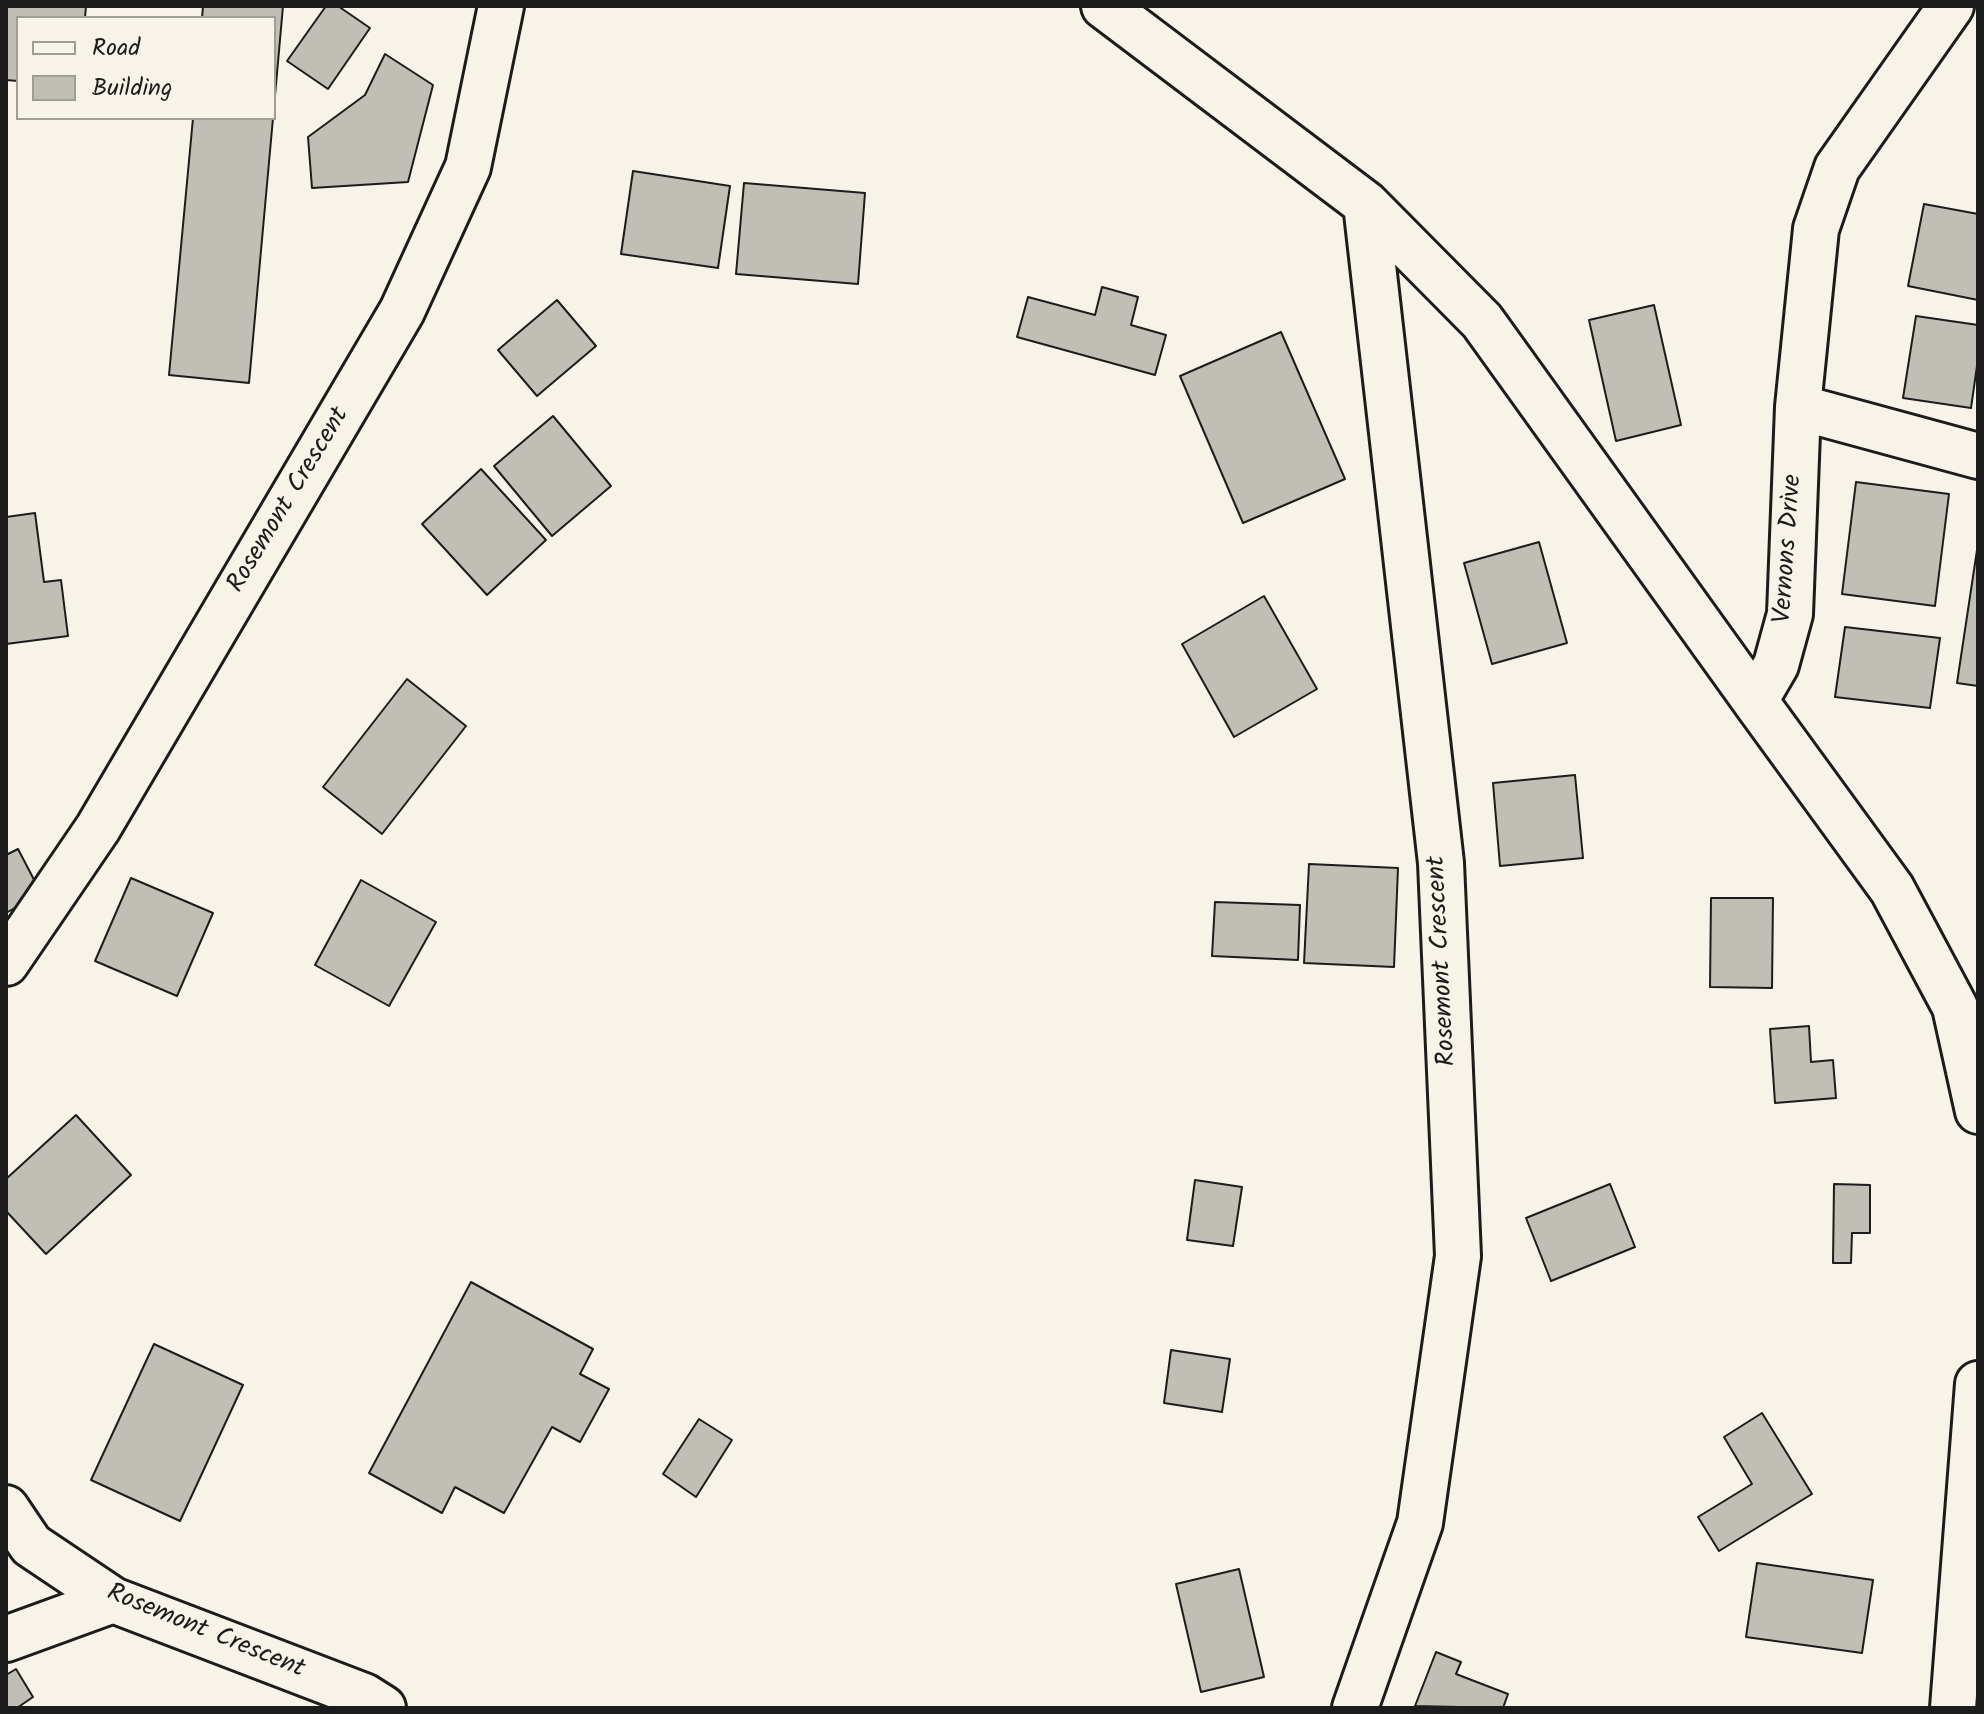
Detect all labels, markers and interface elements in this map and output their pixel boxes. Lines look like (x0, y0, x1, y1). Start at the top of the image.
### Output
legend (16, 16, 276, 120)
text: Road (92, 29, 140, 68)
text: Building (92, 69, 172, 108)
street label: Rosemont Crescent (222, 403, 358, 599)
street label: Vernons Drive (1769, 473, 1811, 625)
street label: Rosemont Crescent (1423, 855, 1465, 1067)
street label: Rosemont Crescent (101, 1579, 309, 1687)

